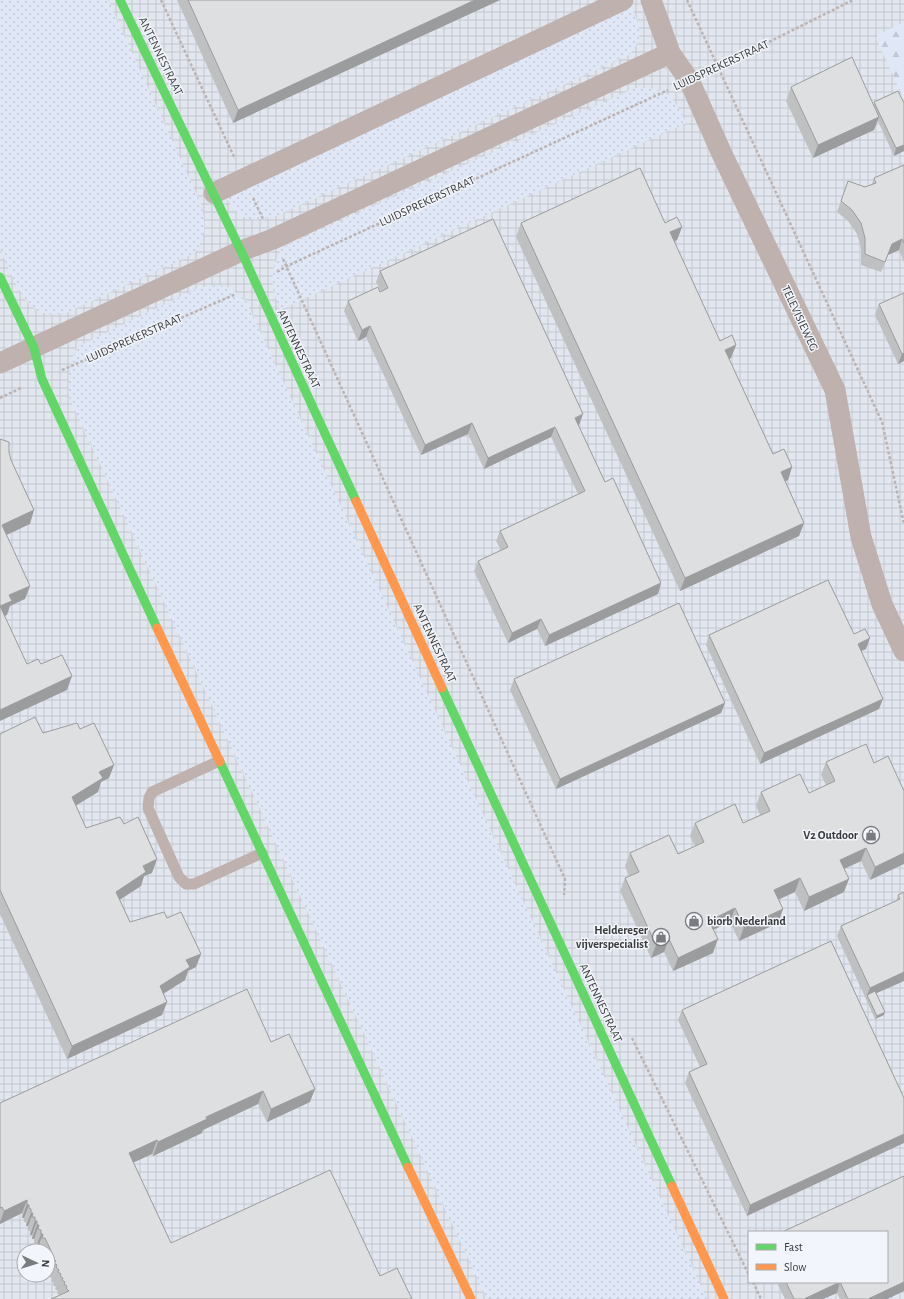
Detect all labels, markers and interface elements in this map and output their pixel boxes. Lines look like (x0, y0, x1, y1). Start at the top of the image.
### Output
street label: ANTENNESTRAAT (137, 15, 185, 97)
street label: LUIDSPREKERSTRAAT (671, 38, 771, 92)
street label: LUIDSPREKERSTRAAT (377, 174, 477, 228)
street label: TELEVISIEWEG (780, 283, 820, 353)
street label: ANTENNESTRAAT (275, 308, 323, 391)
street label: LUIDSPREKERSTRAAT (84, 311, 184, 365)
street label: ANTENNESTRAAT (411, 602, 459, 685)
shop icon: V2 Outdoor (861, 825, 881, 845)
place label: V2 Outdoor (803, 829, 859, 841)
shop icon: biorb Nederland (684, 911, 704, 931)
place label: biorb Nederland (707, 915, 786, 927)
place label: Heldere5er vijverspecialist (576, 924, 649, 951)
shop icon: Heldere5er vijverspecialist (651, 927, 671, 947)
street label: ANTENNESTRAAT (577, 962, 625, 1045)
legend (748, 1231, 888, 1283)
text: Fast (784, 1241, 803, 1253)
north arrow (16, 1243, 56, 1283)
text: N (40, 1259, 51, 1268)
text: Slow (784, 1261, 806, 1273)

